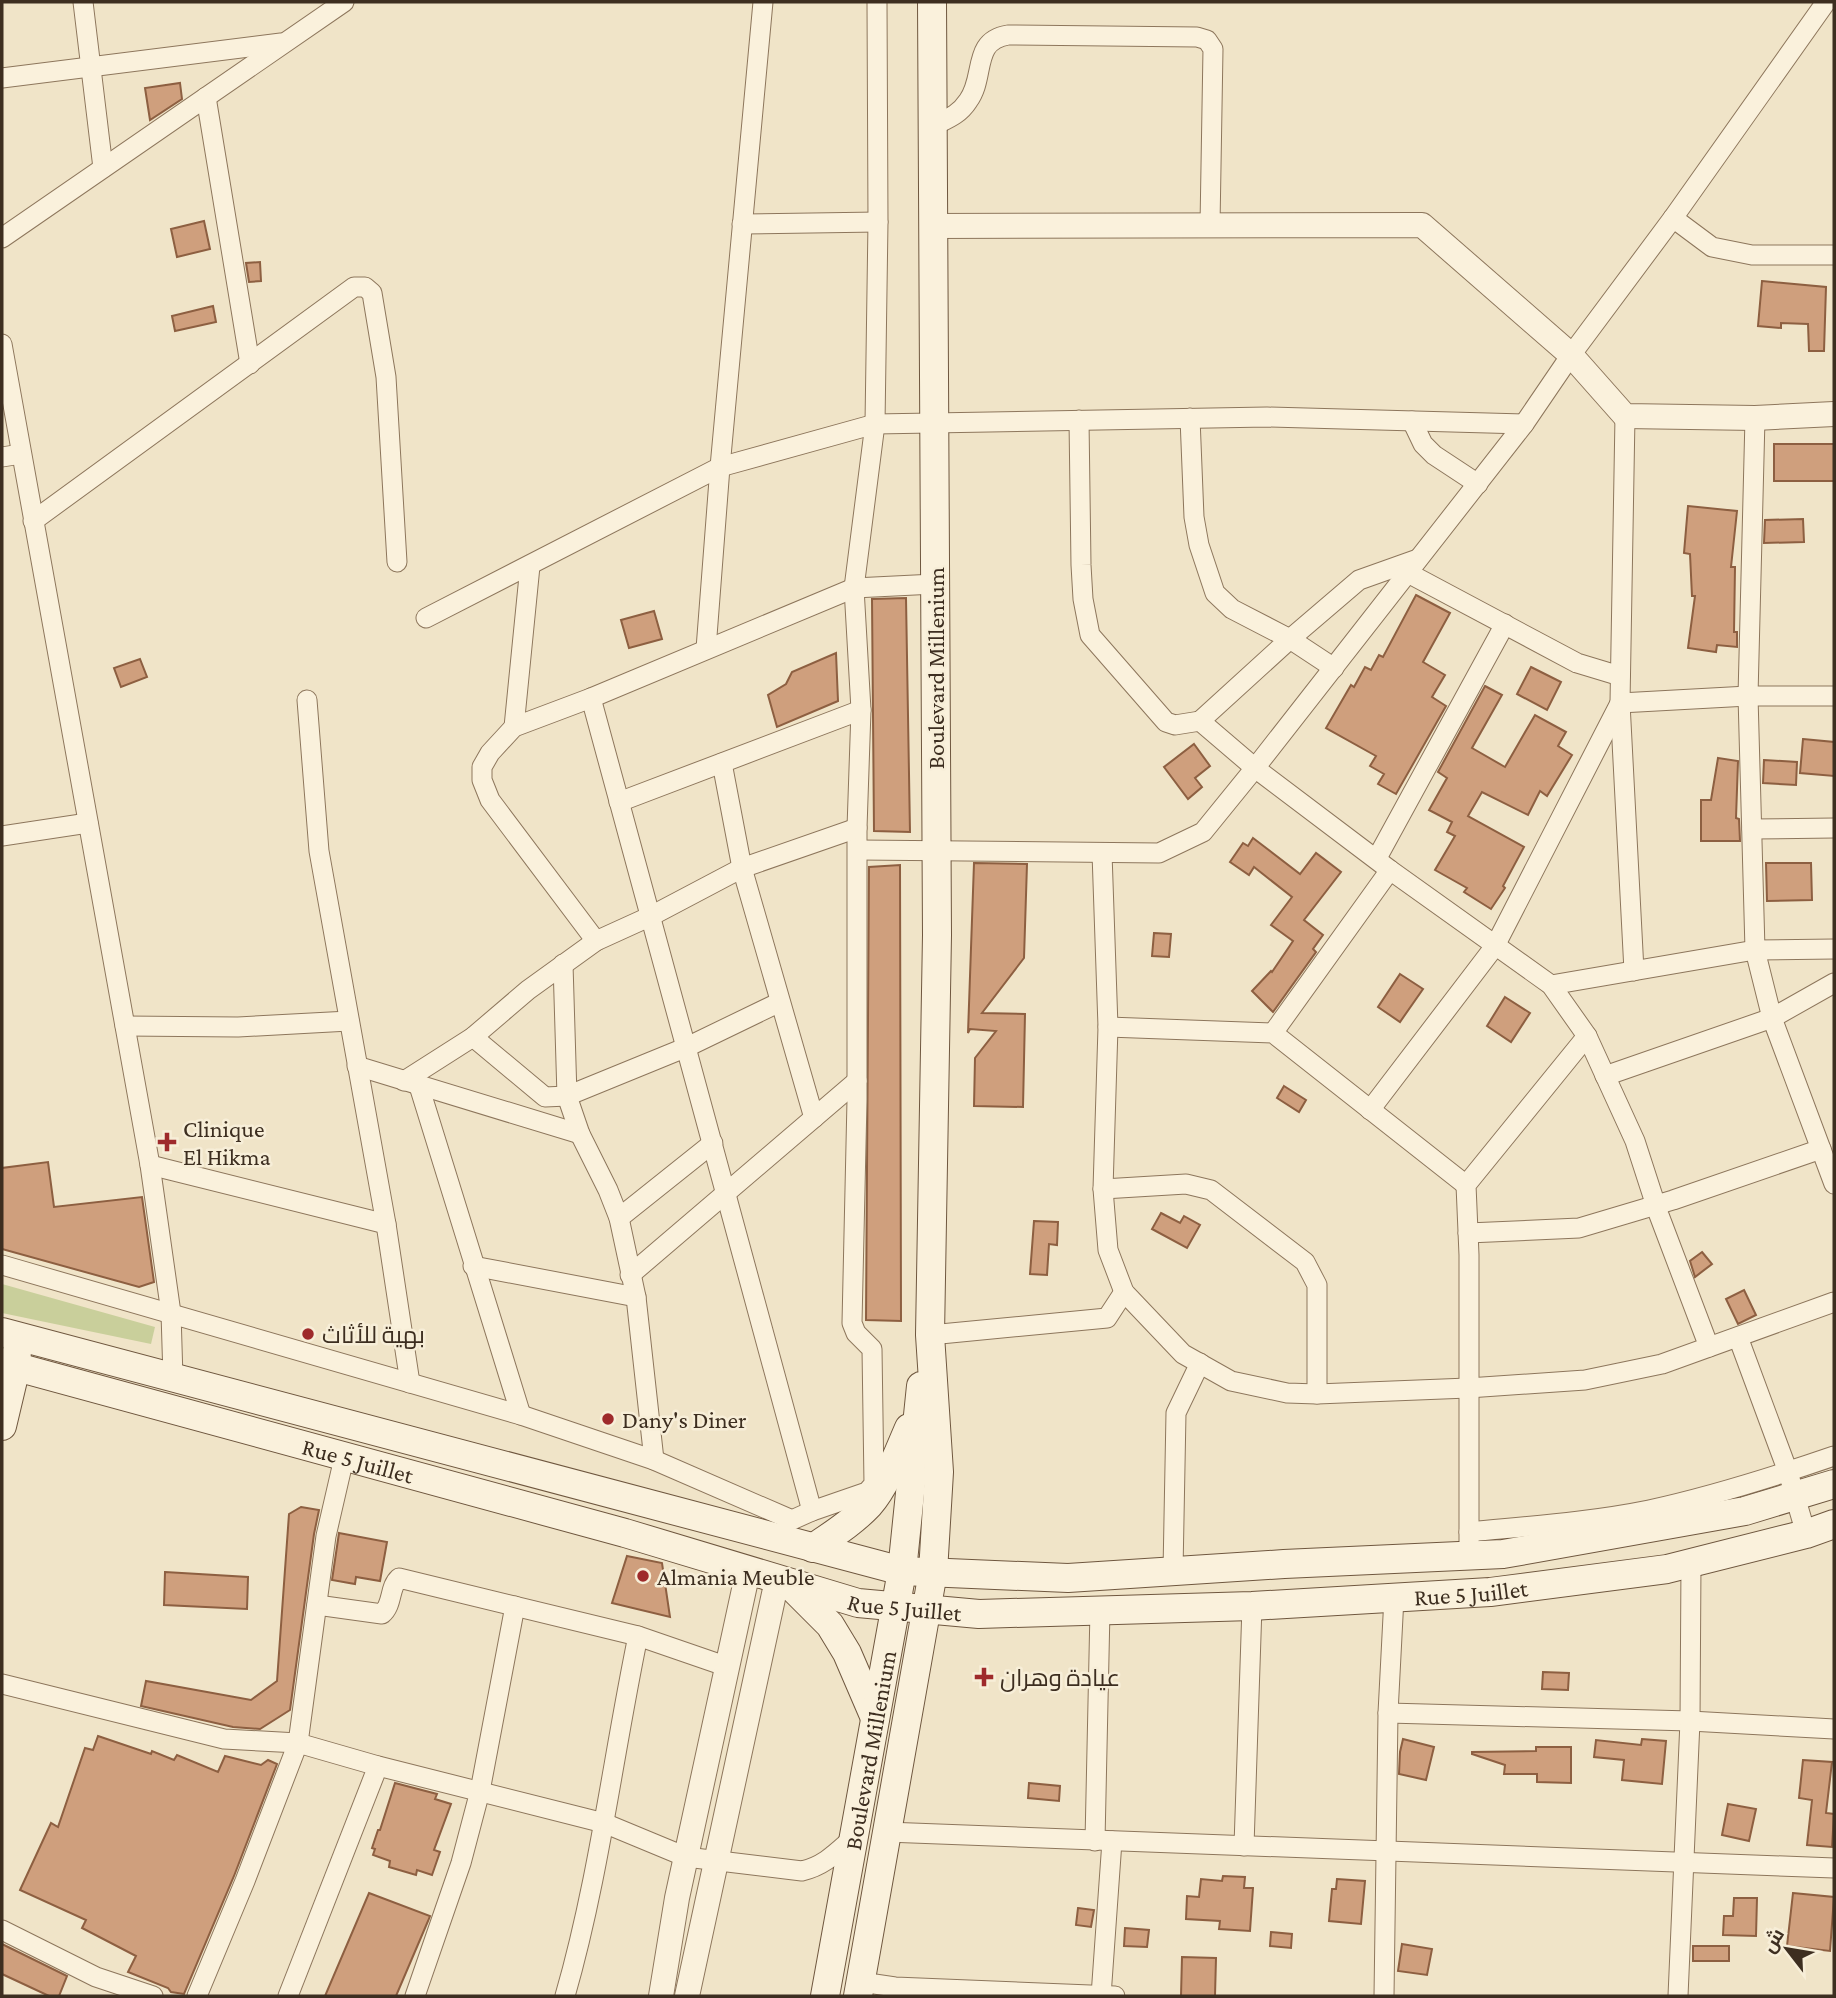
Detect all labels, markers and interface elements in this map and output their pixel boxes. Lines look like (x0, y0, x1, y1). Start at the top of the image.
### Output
street label: Boulevard Millenium (922, 567, 949, 769)
place label: Clinique El Hikma (183, 1115, 271, 1170)
marker: Clinique El Hikma (157, 1132, 177, 1152)
place label: بهية للأثاث (322, 1321, 425, 1349)
marker: بهية للأثاث (300, 1326, 316, 1342)
place label: Dany's Diner (622, 1406, 747, 1433)
marker: Dany's Diner (600, 1411, 616, 1427)
street label: Rue 5 Juillet (299, 1432, 418, 1488)
place label: Almania Meuble (657, 1563, 815, 1590)
marker: Almania Meuble (635, 1568, 651, 1584)
street label: Rue 5 Juillet (1413, 1574, 1530, 1610)
street label: Rue 5 Juillet (844, 1587, 964, 1626)
street label: Boulevard Millenium (838, 1648, 901, 1852)
place label: عيادة وهران (1000, 1664, 1120, 1692)
marker: عيادة وهران (974, 1667, 994, 1687)
north arrow (1752, 1914, 1822, 1984)
text: ش (1758, 1925, 1789, 1957)

